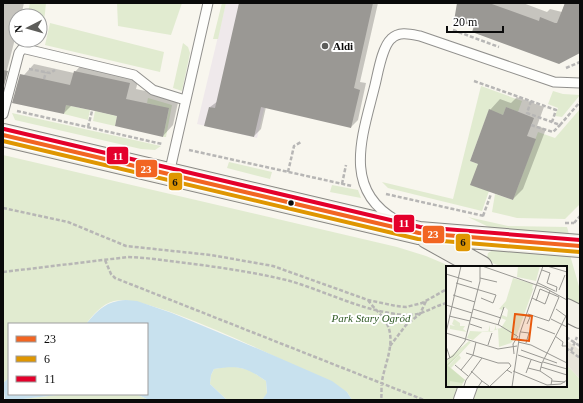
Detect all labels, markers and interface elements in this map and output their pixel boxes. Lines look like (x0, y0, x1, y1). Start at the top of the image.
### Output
north arrow (8, 8, 48, 48)
scale bar (447, 8, 503, 34)
text: 20 m (453, 15, 478, 29)
text: N (12, 24, 24, 34)
place label: Aldi (333, 40, 353, 52)
marker: Aldi (320, 41, 330, 51)
line badge: 11 (106, 146, 129, 165)
text: 11 (113, 150, 123, 162)
line badge: 23 (135, 159, 158, 178)
text: 23 (141, 163, 152, 175)
line badge: 6 (168, 172, 183, 191)
text: 6 (172, 176, 178, 188)
unlabelled marker (286, 198, 296, 208)
line badge: 11 (393, 214, 415, 233)
text: 11 (399, 217, 409, 229)
line badge: 23 (422, 225, 445, 244)
text: 23 (428, 228, 439, 240)
line badge: 6 (455, 233, 471, 252)
text: 6 (460, 236, 466, 248)
inset map (446, 266, 567, 387)
park label: Park Stary Ogród (331, 312, 411, 324)
legend (8, 323, 148, 395)
text: 23 (44, 332, 56, 346)
text: 6 (44, 352, 50, 366)
text: 11 (44, 372, 56, 386)

